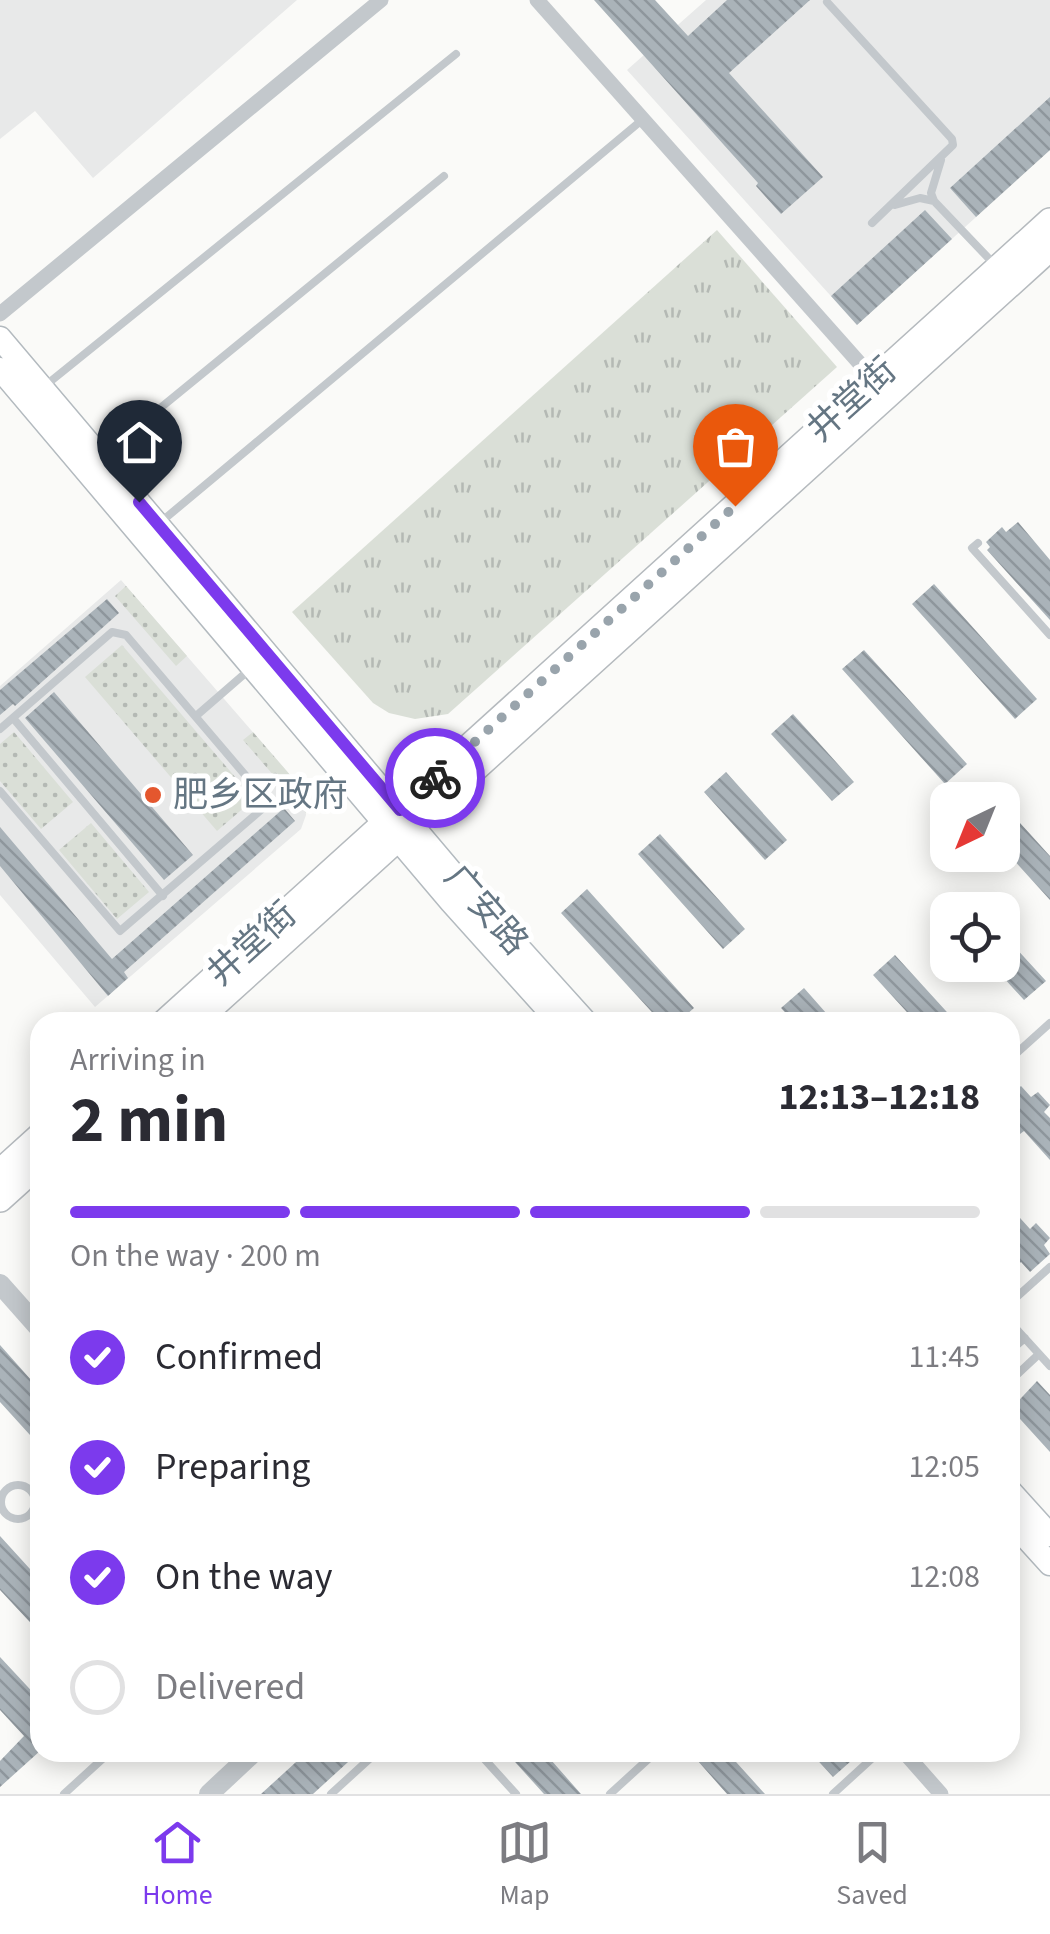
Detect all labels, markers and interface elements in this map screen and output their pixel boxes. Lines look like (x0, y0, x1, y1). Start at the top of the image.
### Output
street label: 井堂街 (796, 346, 908, 454)
pin (97, 400, 182, 503)
pin (693, 404, 778, 507)
icon: home (112, 415, 167, 470)
icon: bag (708, 419, 763, 474)
courier (385, 728, 485, 828)
icon: bike (408, 751, 463, 806)
place label: 肥乡区政府 (173, 770, 348, 820)
north arrow (930, 782, 1020, 872)
map controls (930, 782, 1020, 982)
marker: 肥乡区政府 (142, 784, 164, 806)
street label: 广安路 (433, 854, 539, 966)
street label: 井堂街 (196, 890, 308, 998)
button: locate (930, 892, 1020, 982)
text: Arriving in (70, 1037, 206, 1083)
text: 12:13–12:18 (778, 1070, 980, 1124)
text: 2 min (70, 1074, 228, 1167)
text: On the way · 200 m (70, 1233, 321, 1279)
icon: check (70, 1330, 125, 1385)
text: Confirmed (155, 1330, 323, 1384)
text: 11:45 (908, 1334, 980, 1380)
icon: check (70, 1440, 125, 1495)
text: Preparing (155, 1440, 310, 1494)
text: 12:05 (908, 1444, 980, 1490)
icon: check (70, 1550, 125, 1605)
text: On the way (155, 1550, 332, 1604)
text: 12:08 (908, 1554, 980, 1600)
text: Delivered (155, 1660, 305, 1714)
tab: Home (142, 1815, 213, 1915)
tab: Map (497, 1815, 552, 1915)
tab: Saved (836, 1815, 908, 1915)

